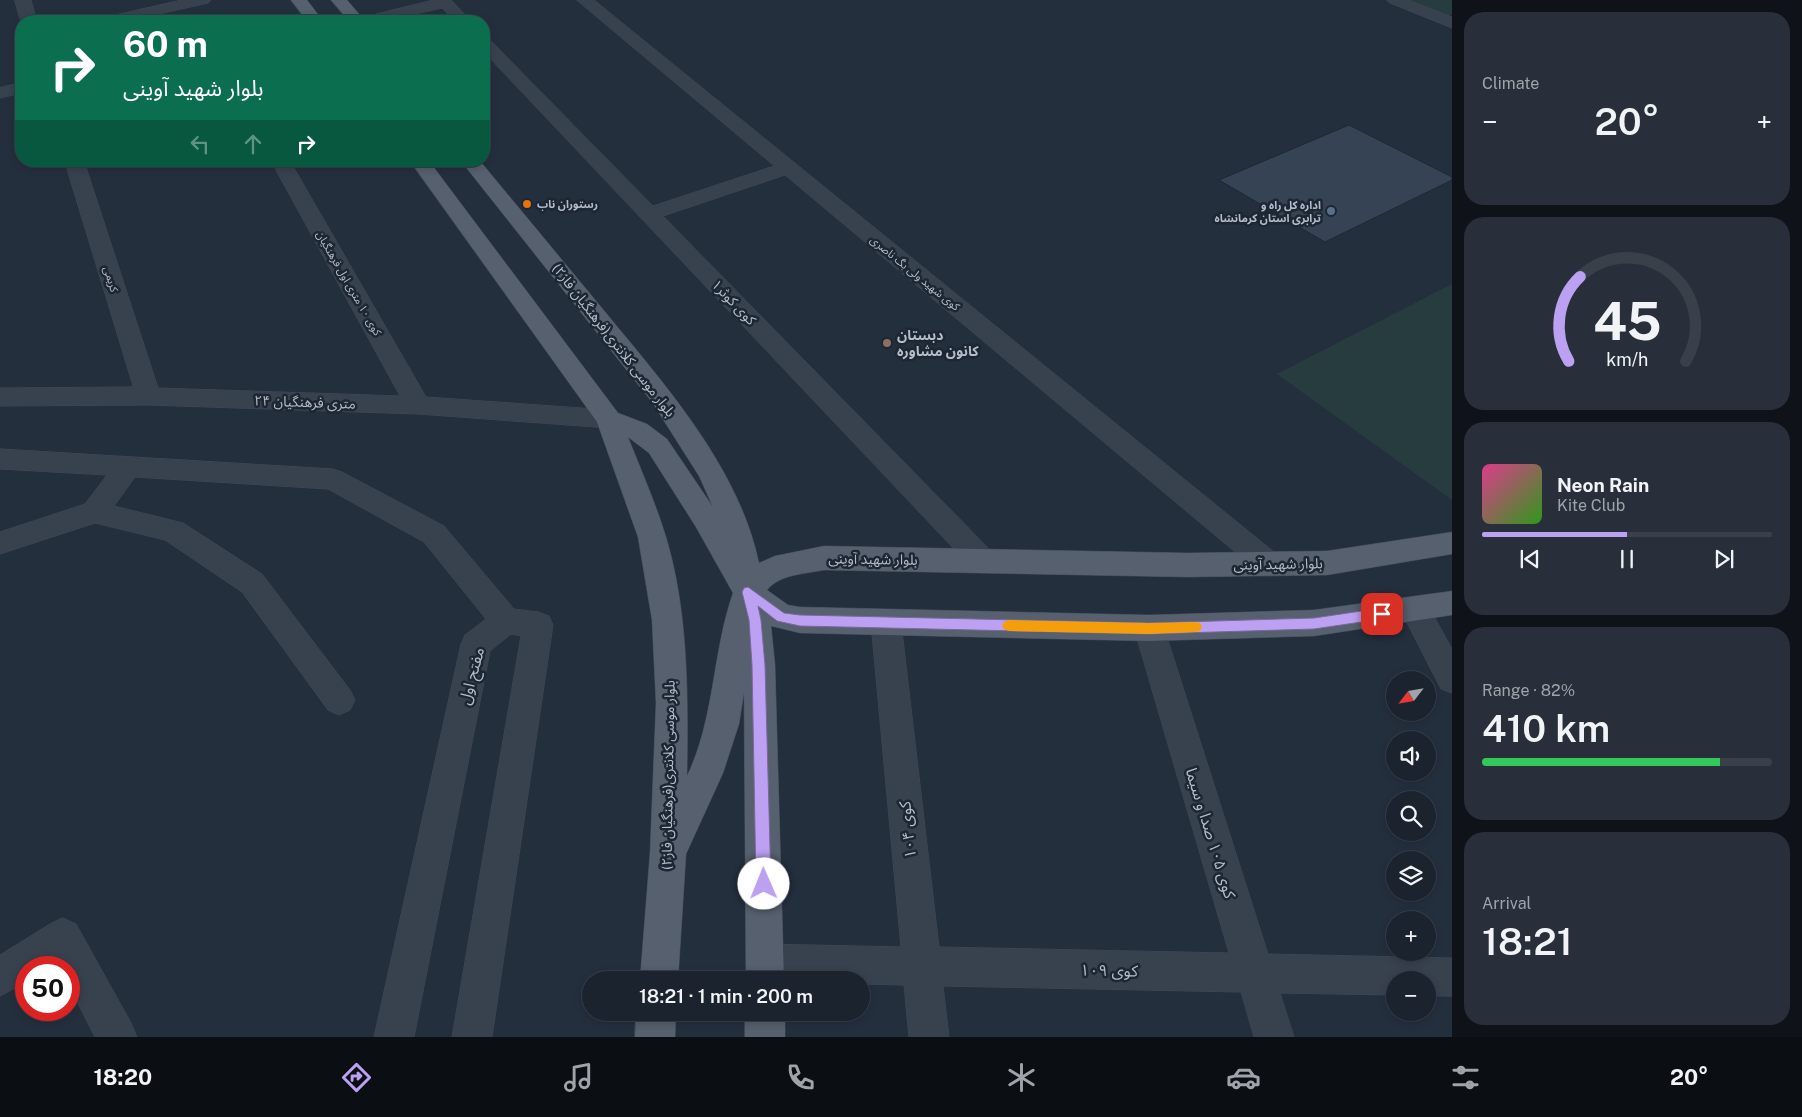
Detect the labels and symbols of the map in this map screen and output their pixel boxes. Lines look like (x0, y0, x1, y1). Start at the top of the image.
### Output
marker: رستوران ناب (521, 198, 533, 210)
place label: رستوران ناب (537, 198, 598, 211)
place label: اداره کل راه و ترابری استان کرمانشاه (1215, 199, 1321, 225)
marker: اداره کل راه و ترابری استان کرمانشاه (1325, 205, 1337, 217)
street label: کوی ۱۰ متری اول فرهنگیان (313, 229, 384, 338)
street label: کوی شهید ولی بگ ناصری (867, 233, 962, 314)
street label: بلوار موسی کلانتری(فرهنگیان فاز۲) (548, 260, 679, 421)
street label: کریمی (100, 265, 121, 294)
street label: کوی کوثر۱ (708, 276, 760, 329)
place label: دبستان کانون مشاوره (897, 327, 979, 360)
marker: دبستان کانون مشاوره (881, 337, 893, 349)
street label: ۲۴ متری فرهنگیان (254, 392, 356, 413)
street label: بلوار شهید آوینی (828, 550, 918, 569)
street label: بلوار شهید آوینی (1233, 555, 1323, 574)
pin (1361, 593, 1403, 635)
street label: مفتح اول (455, 645, 491, 708)
north arrow (1386, 671, 1436, 721)
street label: بلوار موسی کلانتری(فرهنگیان فاز۲) (658, 680, 679, 870)
street label: کوی ۱۰۵ صدا و سیما (1182, 765, 1240, 901)
street label: کوی ۱۰۴ (895, 800, 920, 860)
position arrow (737, 857, 789, 909)
speed limit sign: 50 (15, 956, 80, 1021)
street label: کوی ۱۰۹ (1080, 960, 1138, 981)

